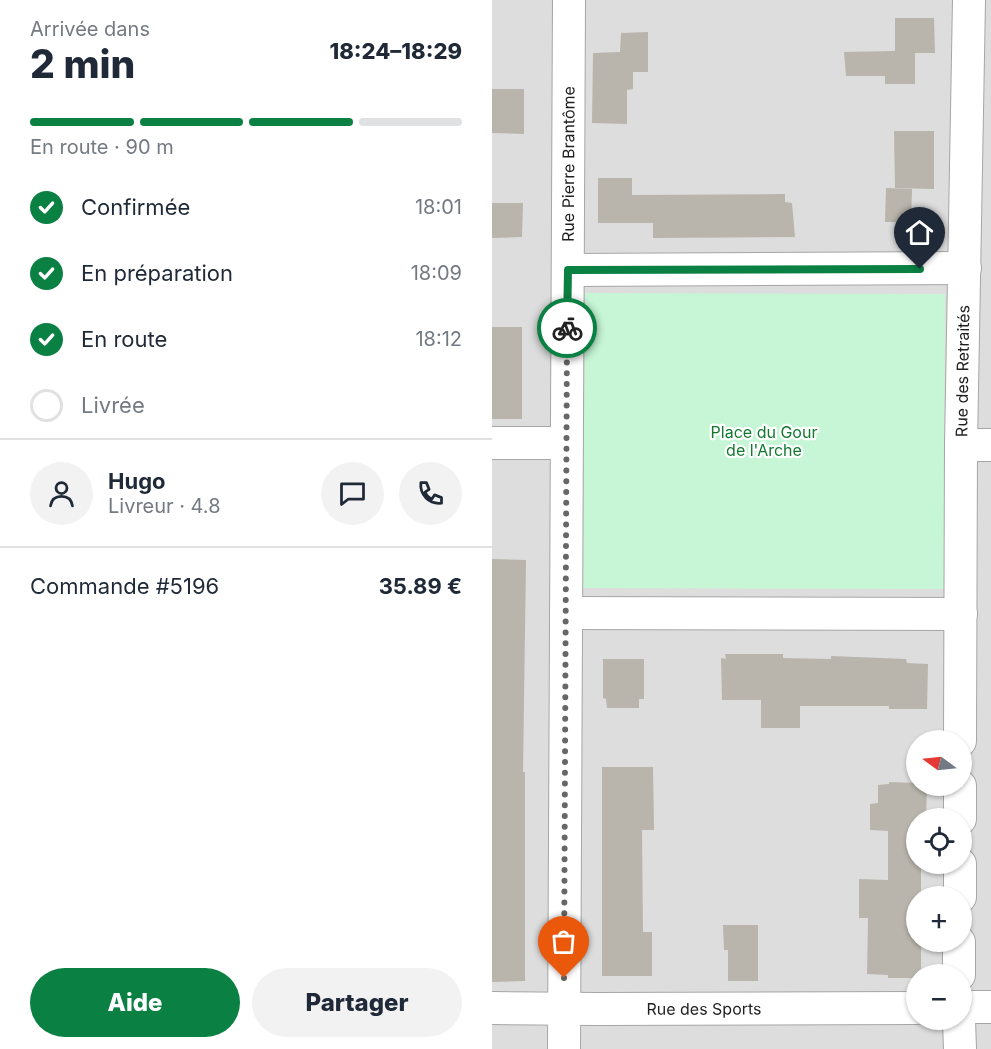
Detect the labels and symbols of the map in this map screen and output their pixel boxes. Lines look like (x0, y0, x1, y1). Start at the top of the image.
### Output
street label: Rue Pierre Brantôme (558, 86, 579, 242)
pin (894, 207, 945, 269)
courier (537, 298, 597, 358)
street label: Rue des Retraités (951, 305, 974, 437)
park label: Place du Gour de l'Arche (711, 422, 817, 460)
north arrow (906, 730, 972, 796)
pin (538, 916, 589, 978)
street label: Rue des Sports (646, 998, 762, 1019)

